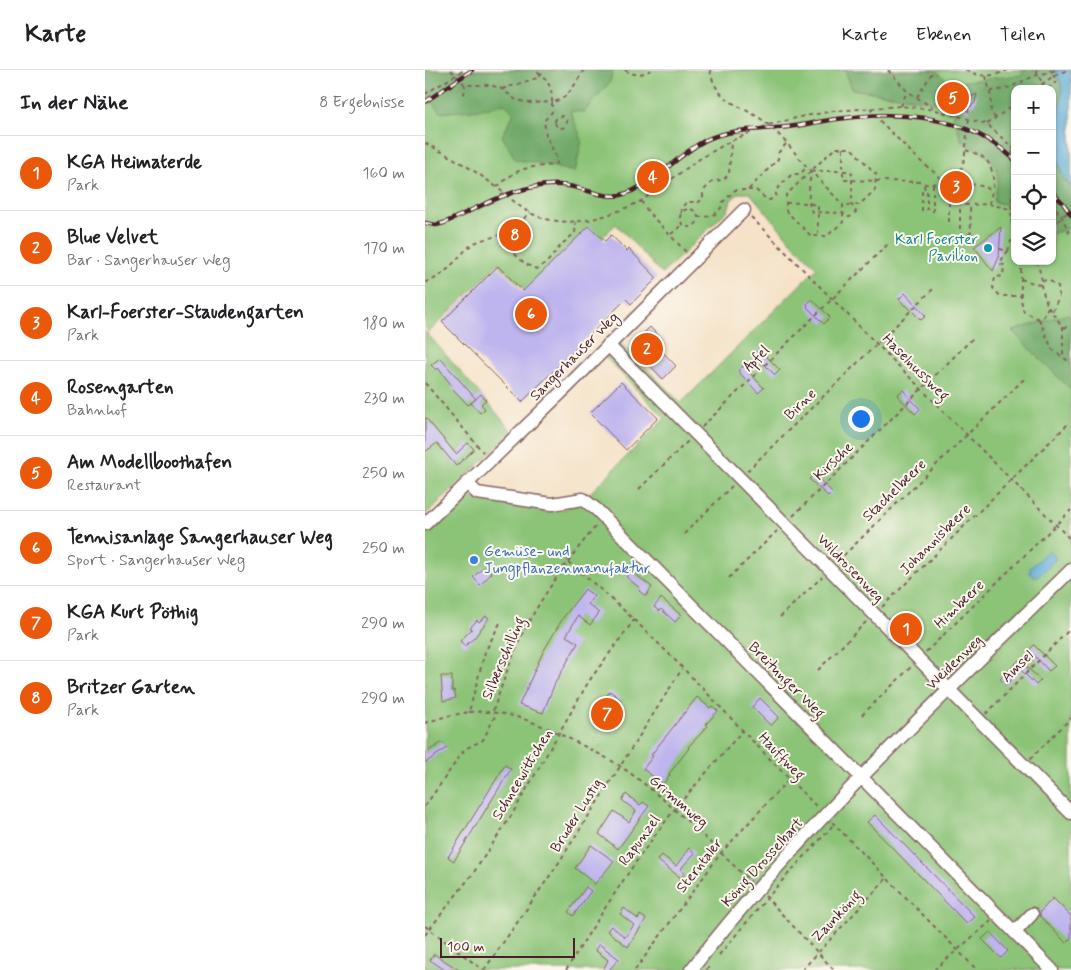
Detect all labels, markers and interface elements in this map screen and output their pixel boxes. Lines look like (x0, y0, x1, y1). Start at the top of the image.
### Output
text: Karte (25, 19, 86, 50)
text: Karte (842, 23, 888, 47)
text: Ebenen (916, 23, 972, 47)
text: Teilen (1000, 23, 1046, 47)
pin: 5 (937, 79, 969, 117)
map controls (1011, 85, 1056, 265)
button: + (1011, 85, 1056, 130)
text: In der Nähe (20, 89, 128, 117)
text: 8 Ergebnisse (319, 92, 405, 113)
button: − (1011, 130, 1056, 175)
text: KGA Heimaterde (67, 150, 202, 175)
pin: 4 (637, 158, 669, 196)
text: 1 (32, 163, 40, 184)
text: 160 m (362, 163, 405, 184)
pin: 3 (940, 168, 972, 206)
text: Park (67, 175, 99, 196)
button: locate (1011, 175, 1056, 220)
pin: 8 (499, 216, 531, 254)
button: layers (1011, 220, 1056, 265)
text: Blue Velvet (67, 225, 158, 250)
place label: Karl Foerster Pavilion (895, 230, 978, 267)
text: 2 (32, 238, 40, 259)
text: 170 m (363, 238, 405, 259)
marker: Karl Foerster Pavilion (982, 242, 994, 254)
text: Bar · Sangerhauser Weg (67, 250, 231, 271)
pin: 6 (515, 295, 547, 333)
text: Karl-Foerster-Staudengarten (67, 300, 304, 325)
street label: Sangerhauser Weg (526, 308, 624, 406)
text: 3 (32, 313, 40, 334)
text: 180 m (362, 313, 405, 334)
text: Park (67, 325, 99, 346)
pin: 2 (631, 330, 663, 368)
street label: Haselnussweg (877, 330, 953, 406)
street label: Apfel (739, 341, 775, 377)
text: Rosengarten (67, 375, 174, 400)
street label: Birne (780, 384, 821, 425)
text: 4 (31, 388, 41, 409)
text: 230 m (364, 388, 405, 409)
text: Bahnhof (67, 400, 127, 421)
your location (848, 406, 874, 432)
street label: Kirsche (809, 438, 858, 486)
text: Am Modellboothafen (67, 450, 232, 475)
street label: Stachelbeere (858, 455, 931, 526)
text: 5 (31, 463, 41, 484)
text: 250 m (362, 463, 405, 484)
text: Restaurant (67, 475, 141, 496)
street label: Johannisbeere (896, 500, 976, 580)
text: Tennisanlage Sangerhauser Weg (67, 525, 333, 550)
street label: Wildrosenweg (813, 530, 888, 607)
text: 6 (32, 538, 40, 559)
text: 250 m (362, 538, 405, 559)
place label: Gemüse- und Jungpflanzenmanufaktur (484, 542, 650, 580)
text: Sport · Sangerhauser Weg (67, 550, 245, 571)
marker: Gemüse- und Jungpflanzenmanufaktur (468, 554, 480, 566)
street label: Himbeere (930, 576, 989, 634)
text: KGA Kurt Pöthig (67, 600, 198, 625)
pin: 1 (890, 610, 922, 648)
text: 7 (31, 613, 41, 634)
text: 290 m (361, 613, 405, 634)
street label: Silberschilling (477, 614, 531, 703)
text: Park (67, 625, 99, 646)
street label: Weidenweg (922, 631, 987, 695)
street label: Breitunger Weg (743, 638, 829, 724)
street label: Amsel (997, 646, 1038, 687)
text: Britzer Garten (67, 675, 195, 700)
text: 8 (31, 688, 41, 709)
text: 290 m (361, 688, 405, 709)
pin: 7 (591, 695, 623, 733)
text: Park (67, 700, 99, 721)
street label: Schneewittchen (488, 725, 558, 824)
street label: Hauffweg (753, 728, 809, 786)
street label: Grimmweg (644, 771, 712, 834)
street label: Bruder Lustig (546, 775, 608, 856)
street label: Rapunzel (615, 811, 665, 870)
street label: König Drosselbart (717, 814, 809, 912)
street label: Sterntaler (672, 834, 728, 897)
street label: Zaunkönig (807, 886, 867, 948)
scale bar (440, 935, 575, 958)
text: 100 m (447, 938, 485, 956)

